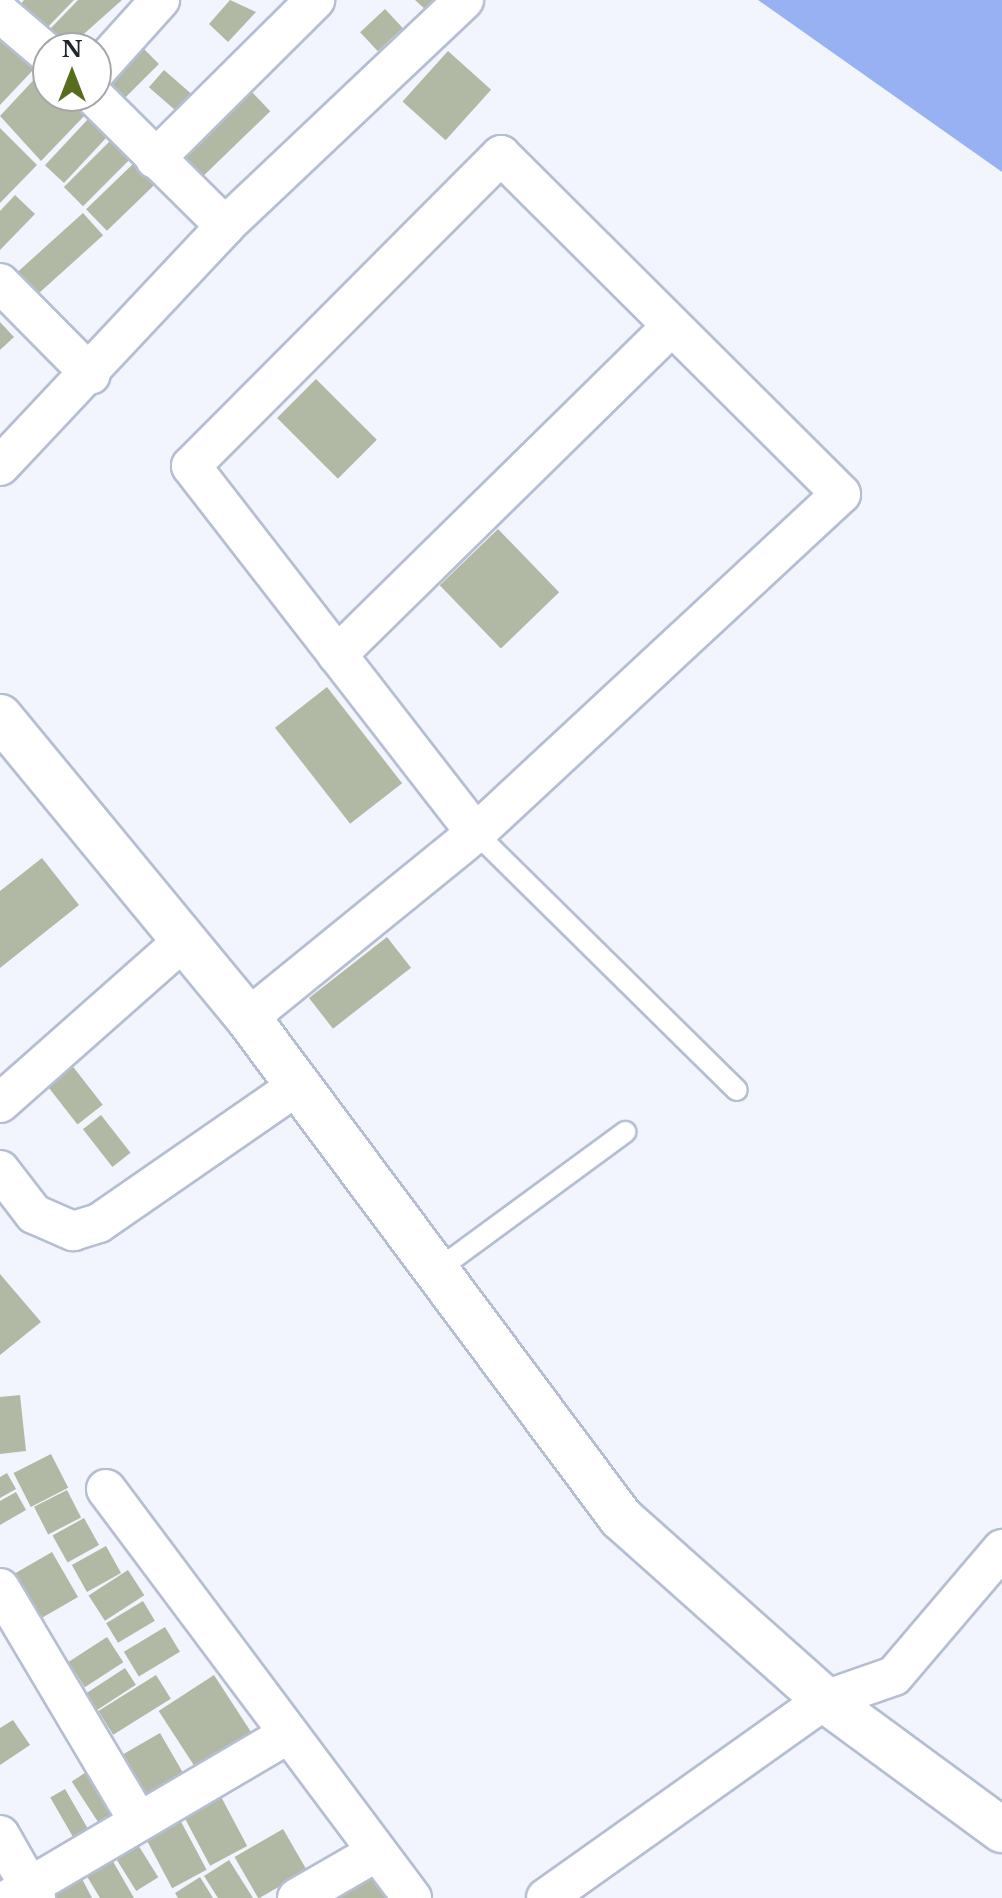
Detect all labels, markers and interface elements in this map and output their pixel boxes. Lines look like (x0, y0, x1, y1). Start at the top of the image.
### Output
north arrow (32, 32, 112, 112)
text: N (62, 36, 82, 63)

